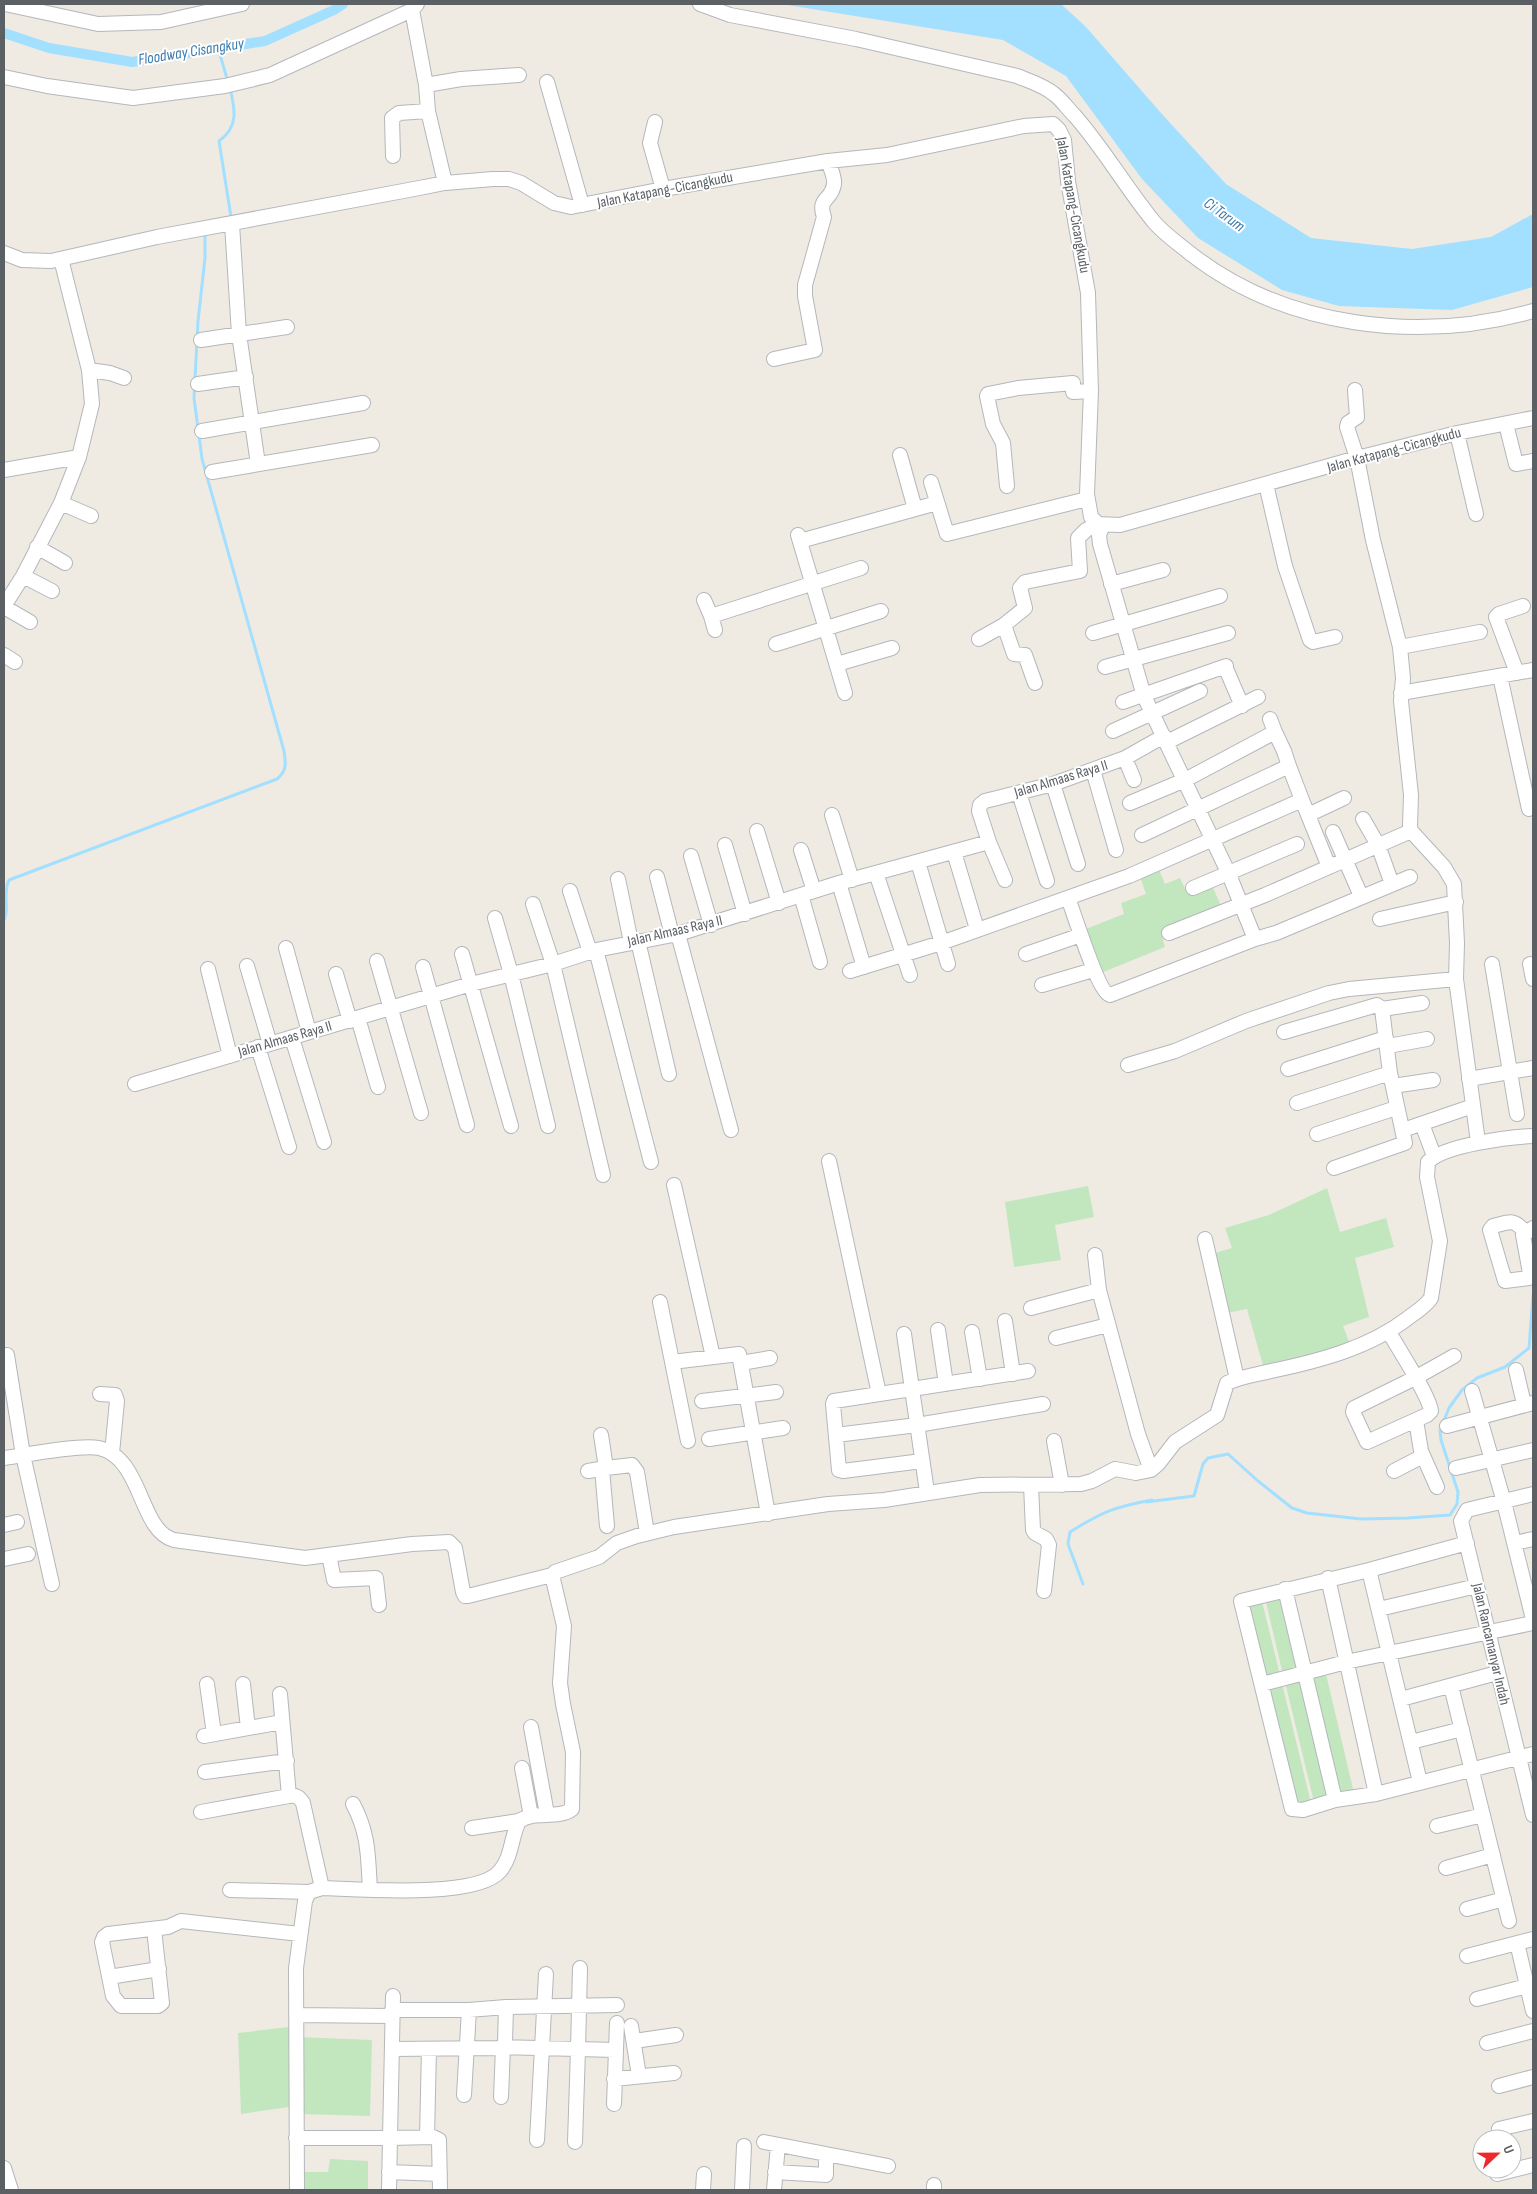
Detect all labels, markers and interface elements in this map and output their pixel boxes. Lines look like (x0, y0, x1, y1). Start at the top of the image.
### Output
water label: Floodway Cisangkuy (137, 34, 246, 70)
street label: Jalan Katapang-Cicangkudu (1052, 135, 1094, 274)
street label: Jalan Katapang-Cicangkudu (595, 168, 734, 213)
water label: Ci Tarum (1200, 194, 1248, 236)
street label: Jalan Katapang-Cicangkudu (1324, 423, 1463, 477)
street label: Jalan Almaas Raya II (1011, 756, 1110, 803)
street label: Jalan Almaas Raya II (625, 911, 724, 951)
street label: Jalan Almaas Raya II (235, 1017, 334, 1062)
street label: Jalan Rancamanyar Indah (1468, 1580, 1514, 1707)
north arrow (1472, 2129, 1522, 2179)
text: U (1499, 2143, 1518, 2156)

